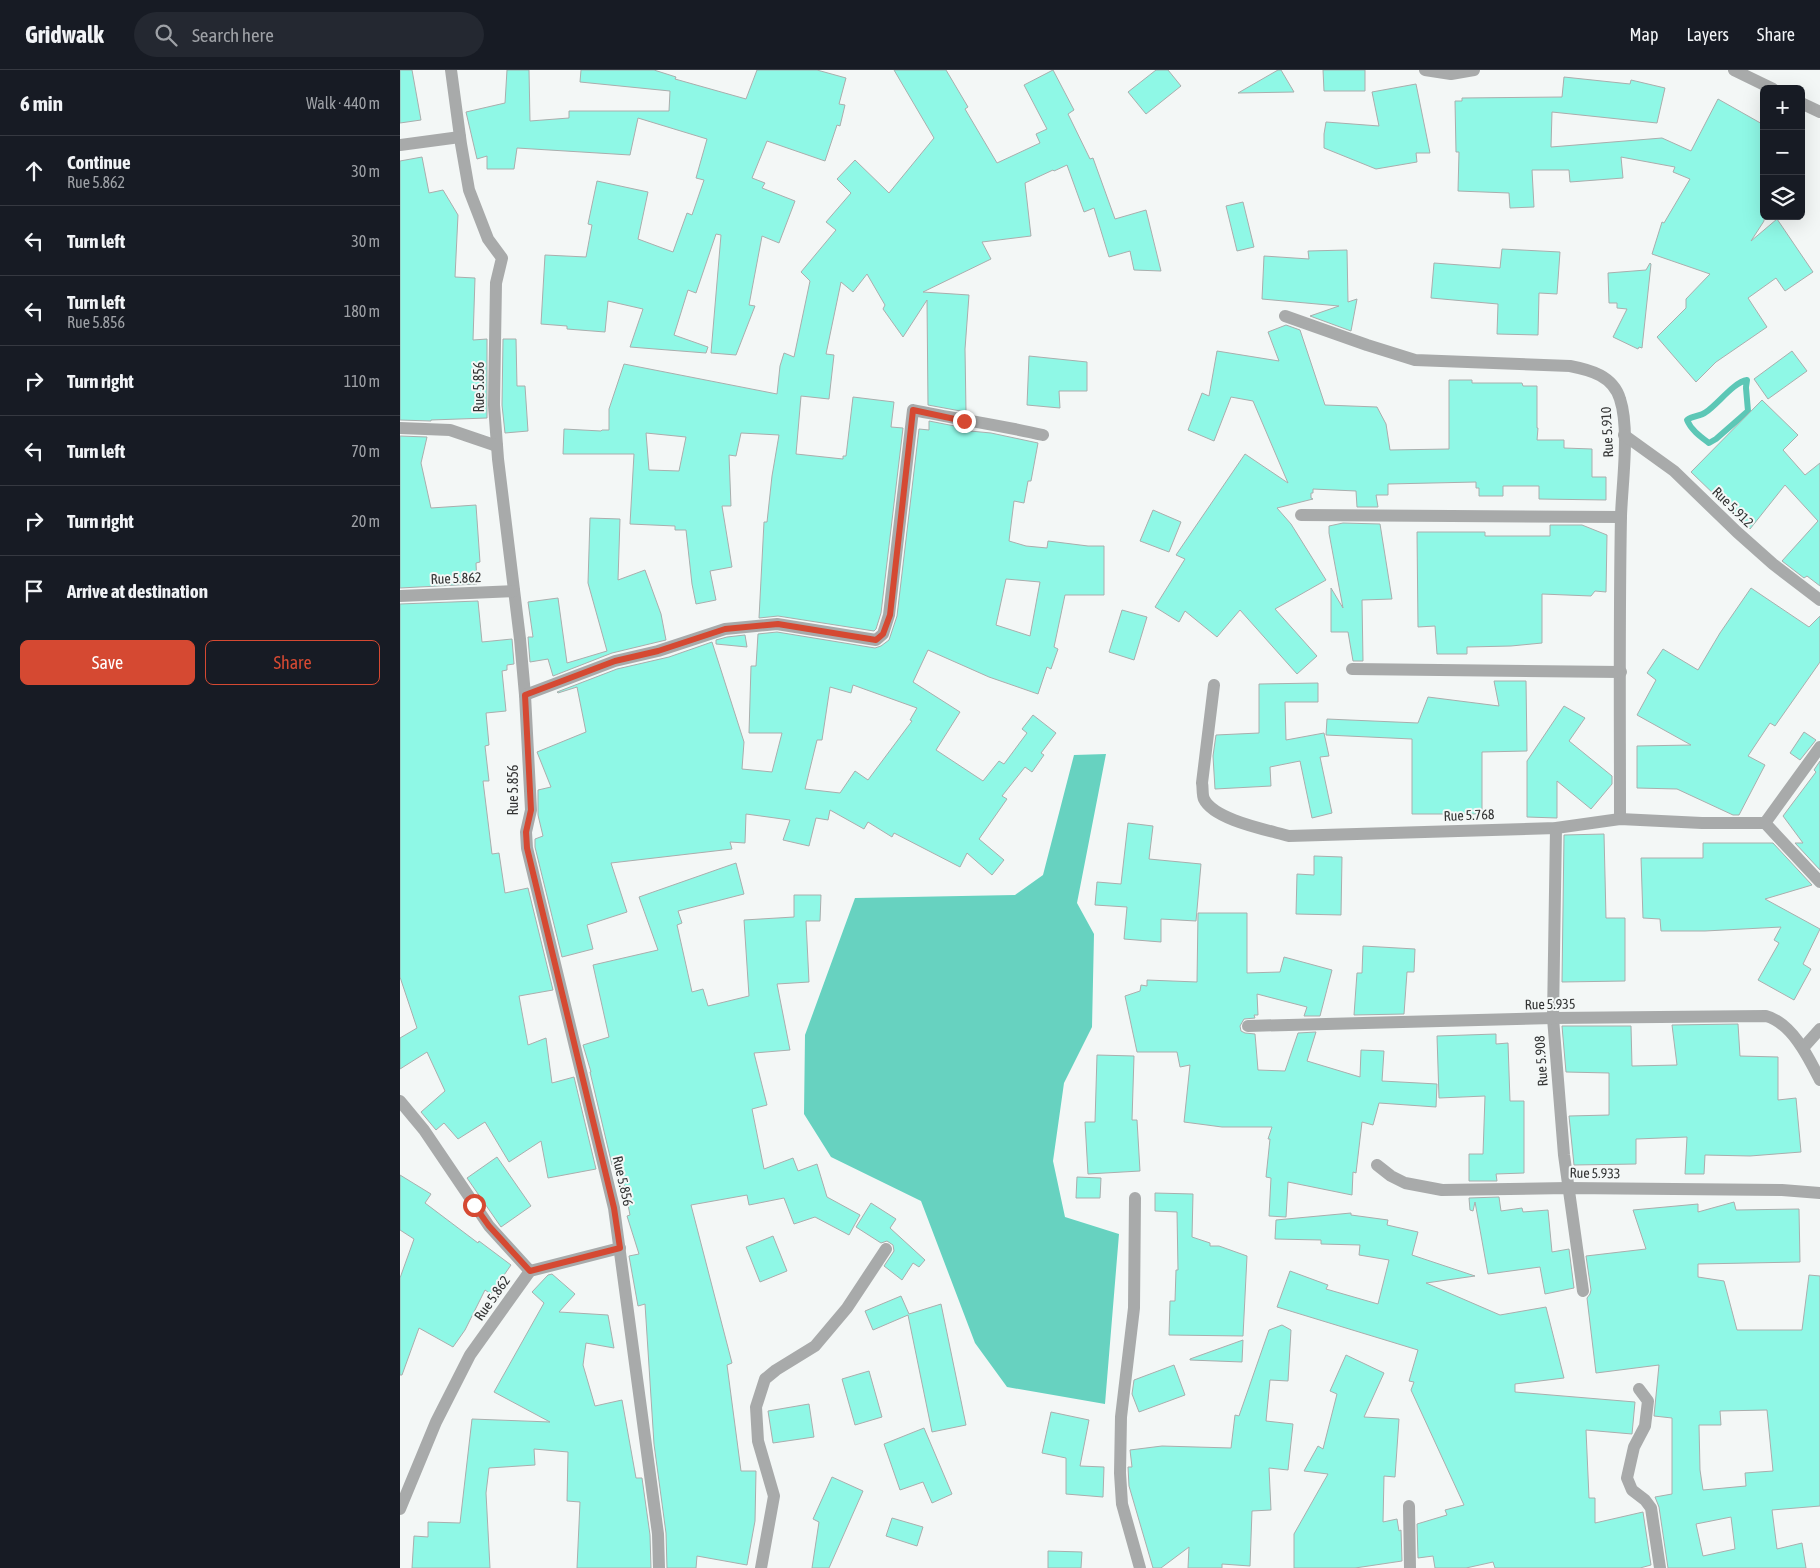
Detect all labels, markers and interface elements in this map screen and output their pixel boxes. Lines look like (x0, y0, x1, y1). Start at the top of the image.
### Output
search box (134, 12, 484, 57)
text: Gridwalk (25, 21, 104, 48)
icon: search (152, 21, 180, 49)
text: Search here (192, 24, 274, 46)
text: Map (1629, 24, 1658, 45)
text: Layers (1686, 24, 1729, 45)
text: Share (1757, 24, 1795, 45)
map controls (1760, 85, 1805, 220)
button: + (1760, 85, 1805, 130)
text: 6 min (20, 91, 63, 115)
text: Walk · 440 m (306, 94, 380, 112)
button: − (1760, 130, 1805, 175)
text: Continue (67, 151, 131, 173)
icon: ahead (20, 157, 48, 185)
text: 30 m (351, 162, 380, 180)
text: Rue 5.862 (67, 173, 125, 191)
button: layers (1760, 175, 1805, 220)
icon: left (20, 227, 48, 255)
text: Turn left (67, 230, 125, 252)
text: 30 m (351, 232, 380, 250)
text: Turn left (67, 291, 125, 313)
icon: left (20, 297, 48, 325)
text: 180 m (344, 302, 380, 320)
text: Rue 5.856 (67, 313, 125, 331)
street label: Rue 5.856 (471, 361, 487, 412)
icon: right (20, 367, 48, 395)
text: Turn right (67, 370, 134, 392)
text: 110 m (344, 372, 380, 390)
street label: Rue 5.910 (1598, 406, 1616, 458)
route end (953, 410, 976, 433)
icon: left (20, 437, 48, 465)
text: Turn left (67, 440, 125, 462)
text: 70 m (351, 442, 380, 460)
street label: Rue 5.912 (1709, 484, 1757, 530)
icon: right (20, 507, 48, 535)
text: Turn right (67, 510, 134, 532)
text: 20 m (351, 512, 380, 530)
street label: Rue 5.862 (430, 569, 482, 587)
icon: arrive (20, 577, 48, 605)
text: Arrive at destination (67, 580, 208, 602)
button: Save (20, 640, 195, 685)
button: Share (205, 640, 380, 685)
street label: Rue 5.856 (505, 764, 521, 815)
street label: Rue 5.768 (1443, 806, 1495, 824)
street label: Rue 5.935 (1524, 996, 1576, 1012)
street label: Rue 5.908 (1531, 1035, 1551, 1087)
street label: Rue 5.856 (609, 1154, 637, 1208)
street label: Rue 5.933 (1569, 1165, 1621, 1181)
route start (463, 1194, 486, 1217)
street label: Rue 5.862 (471, 1273, 513, 1323)

